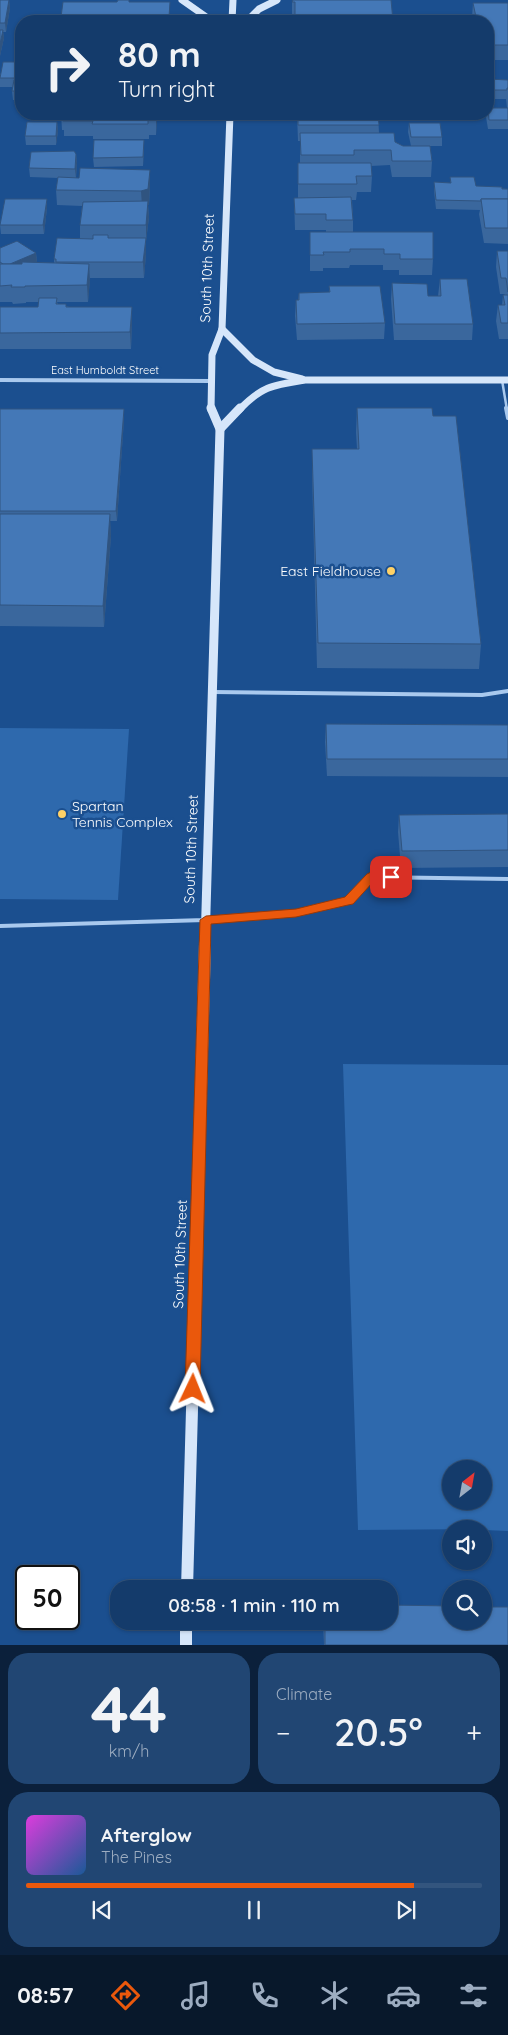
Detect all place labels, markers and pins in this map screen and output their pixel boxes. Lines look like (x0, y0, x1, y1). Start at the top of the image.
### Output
place label: East Fieldhouse (280, 562, 381, 580)
marker: East Fieldhouse (385, 565, 397, 577)
place label: Spartan Tennis Complex (72, 797, 173, 831)
marker: Spartan Tennis Complex (56, 808, 68, 820)
pin (370, 856, 412, 898)

